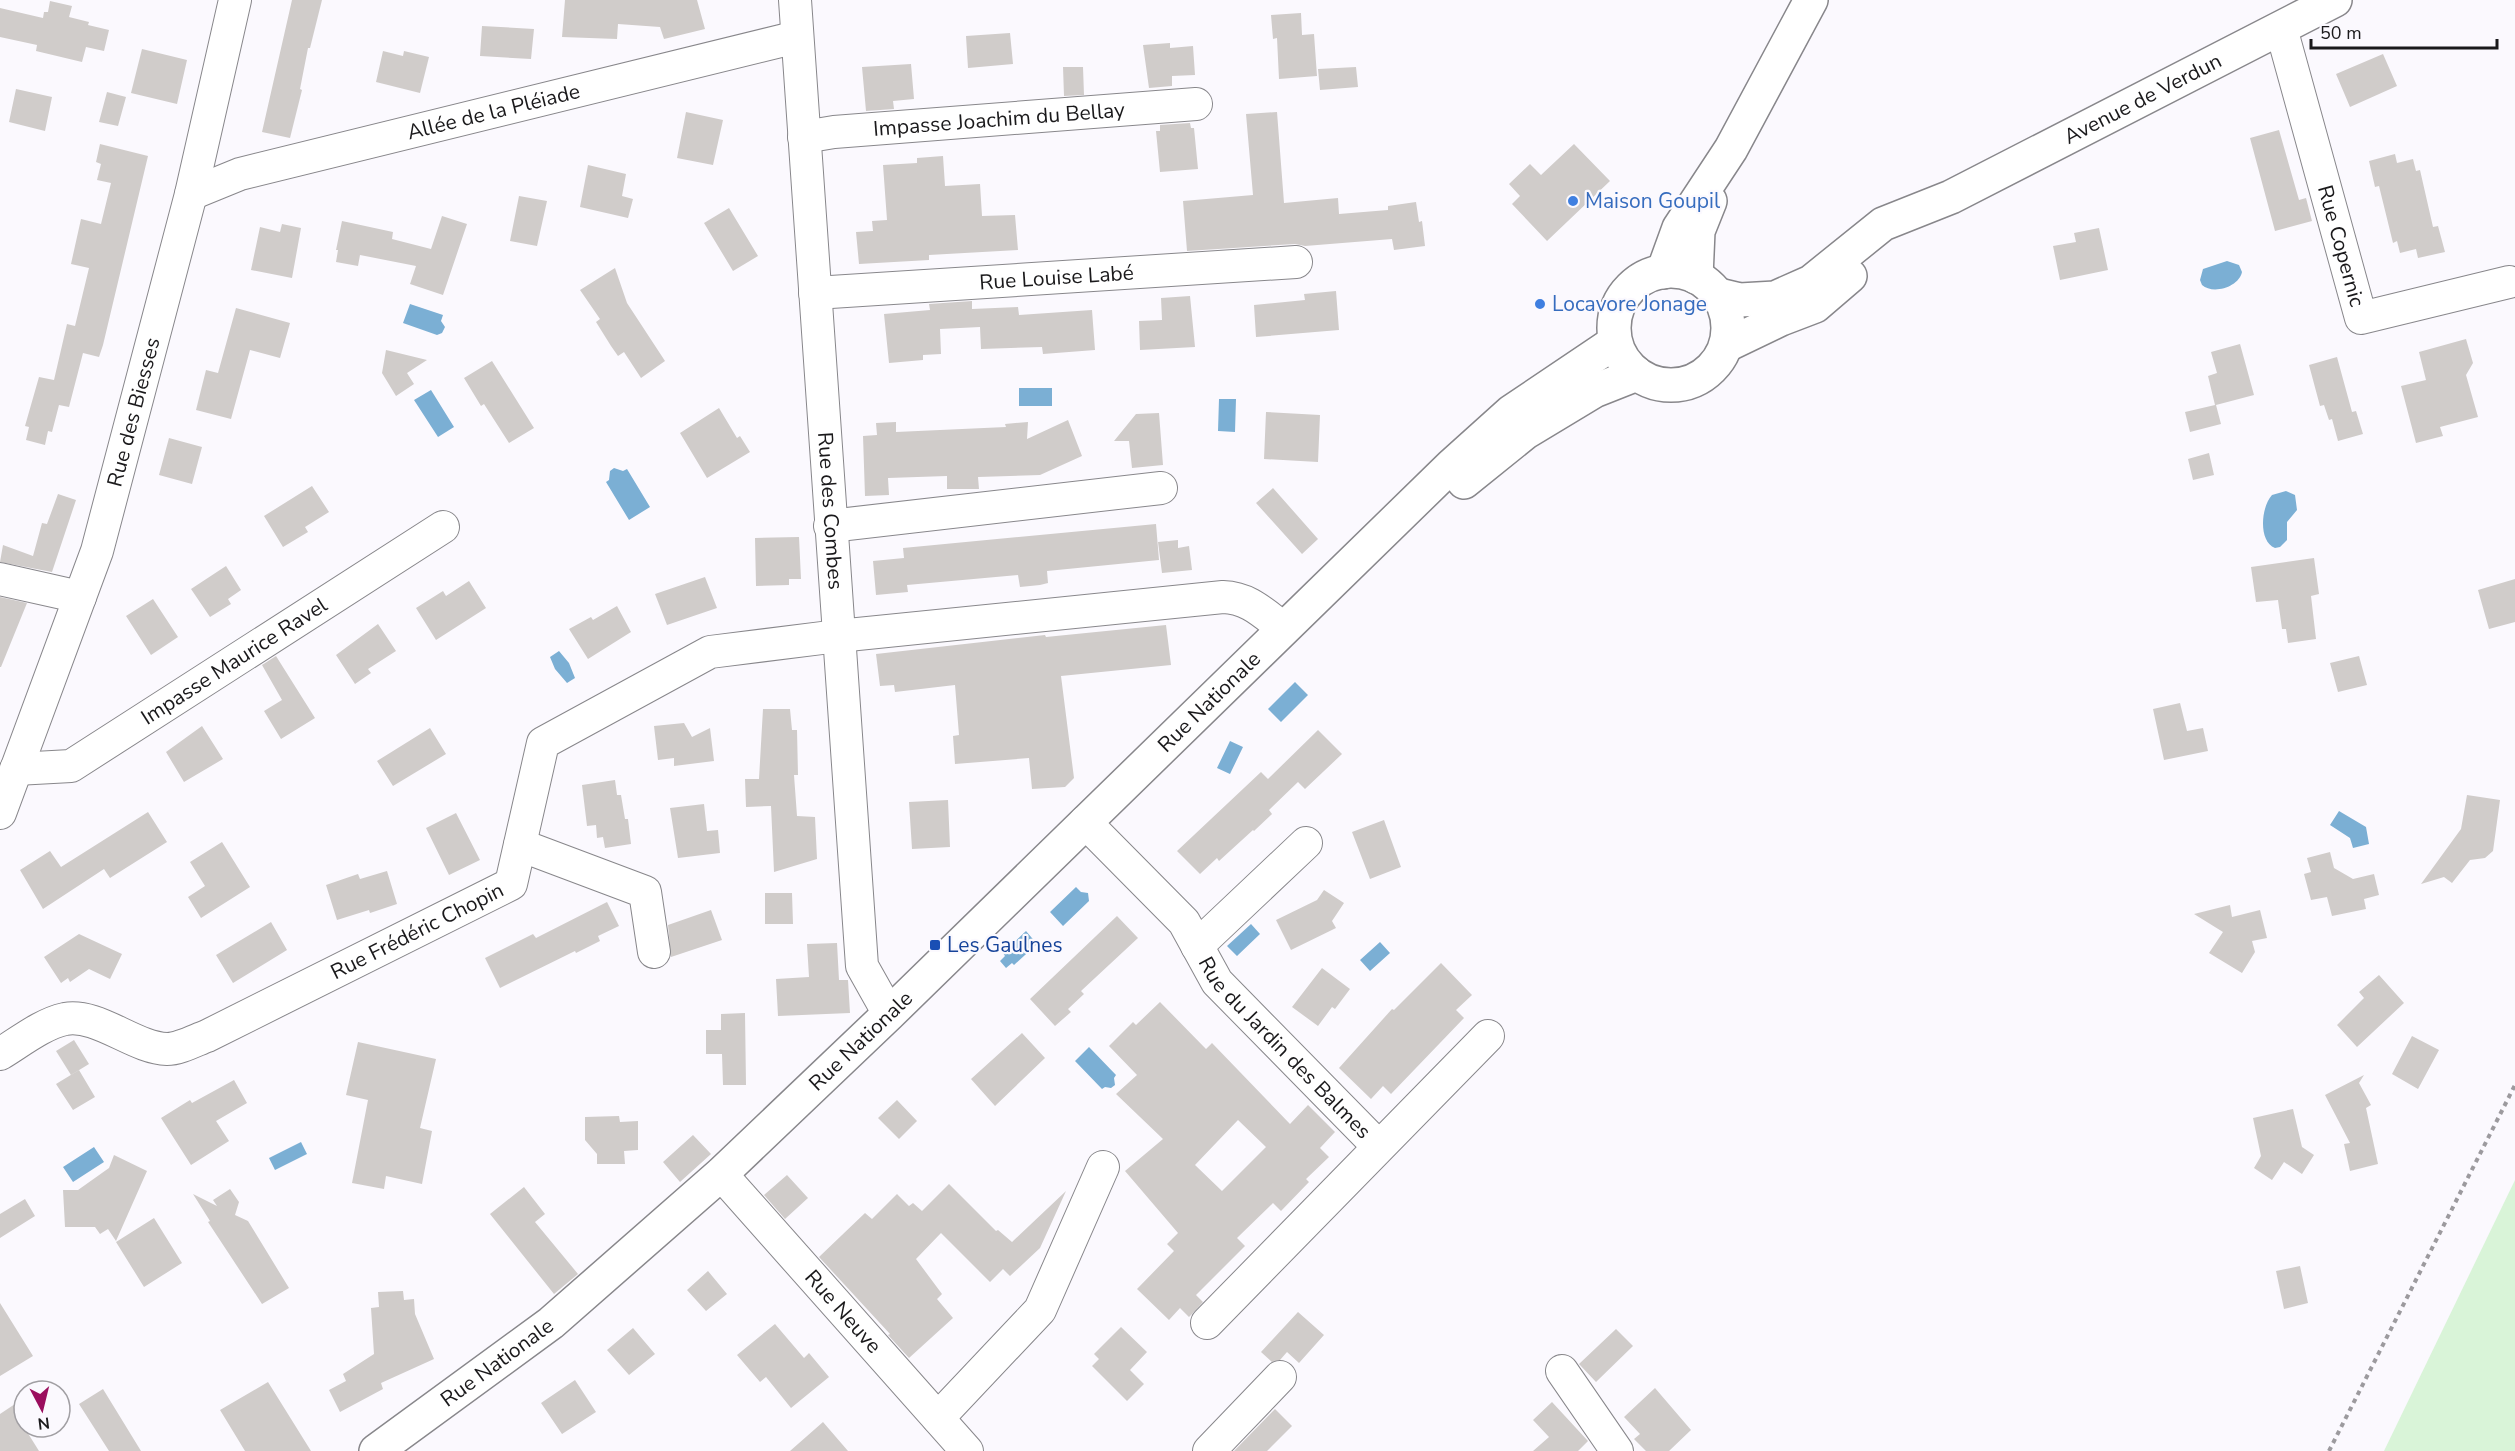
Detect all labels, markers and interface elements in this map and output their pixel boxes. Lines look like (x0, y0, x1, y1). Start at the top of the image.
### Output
scale bar (2311, 12, 2497, 50)
text: 50 m (2320, 21, 2362, 45)
street label: Avenue de Verdun (2059, 47, 2226, 151)
street label: Allée de la Pléiade (404, 77, 583, 146)
street label: Impasse Joachim du Bellay (872, 96, 1126, 143)
street label: Rue Copernic (2311, 182, 2371, 310)
place label: Maison Goupil (1585, 187, 1721, 215)
marker: Maison Goupil (1566, 194, 1580, 208)
street label: Rue Louise Labé (978, 258, 1135, 296)
place label: Locavore Jonage (1552, 290, 1707, 318)
marker: Locavore Jonage (1533, 297, 1547, 311)
street label: Rue des Biesses (101, 334, 167, 490)
street label: Rue des Combes (811, 431, 850, 591)
street label: Impasse Maurice Ravel (136, 591, 333, 731)
street label: Rue Nationale (1152, 645, 1267, 758)
street label: Rue Frédéric Chopin (326, 876, 508, 986)
place label: Les Gaulnes (947, 931, 1063, 959)
marker: Les Gaulnes (928, 938, 942, 952)
street label: Rue du Jardin des Balmes (1192, 952, 1377, 1145)
street label: Rue Nationale (803, 985, 919, 1097)
street label: Rue Neuve (799, 1264, 888, 1359)
street label: Rue Nationale (435, 1312, 559, 1413)
north arrow (12, 1379, 72, 1439)
text: N (36, 1411, 51, 1435)

